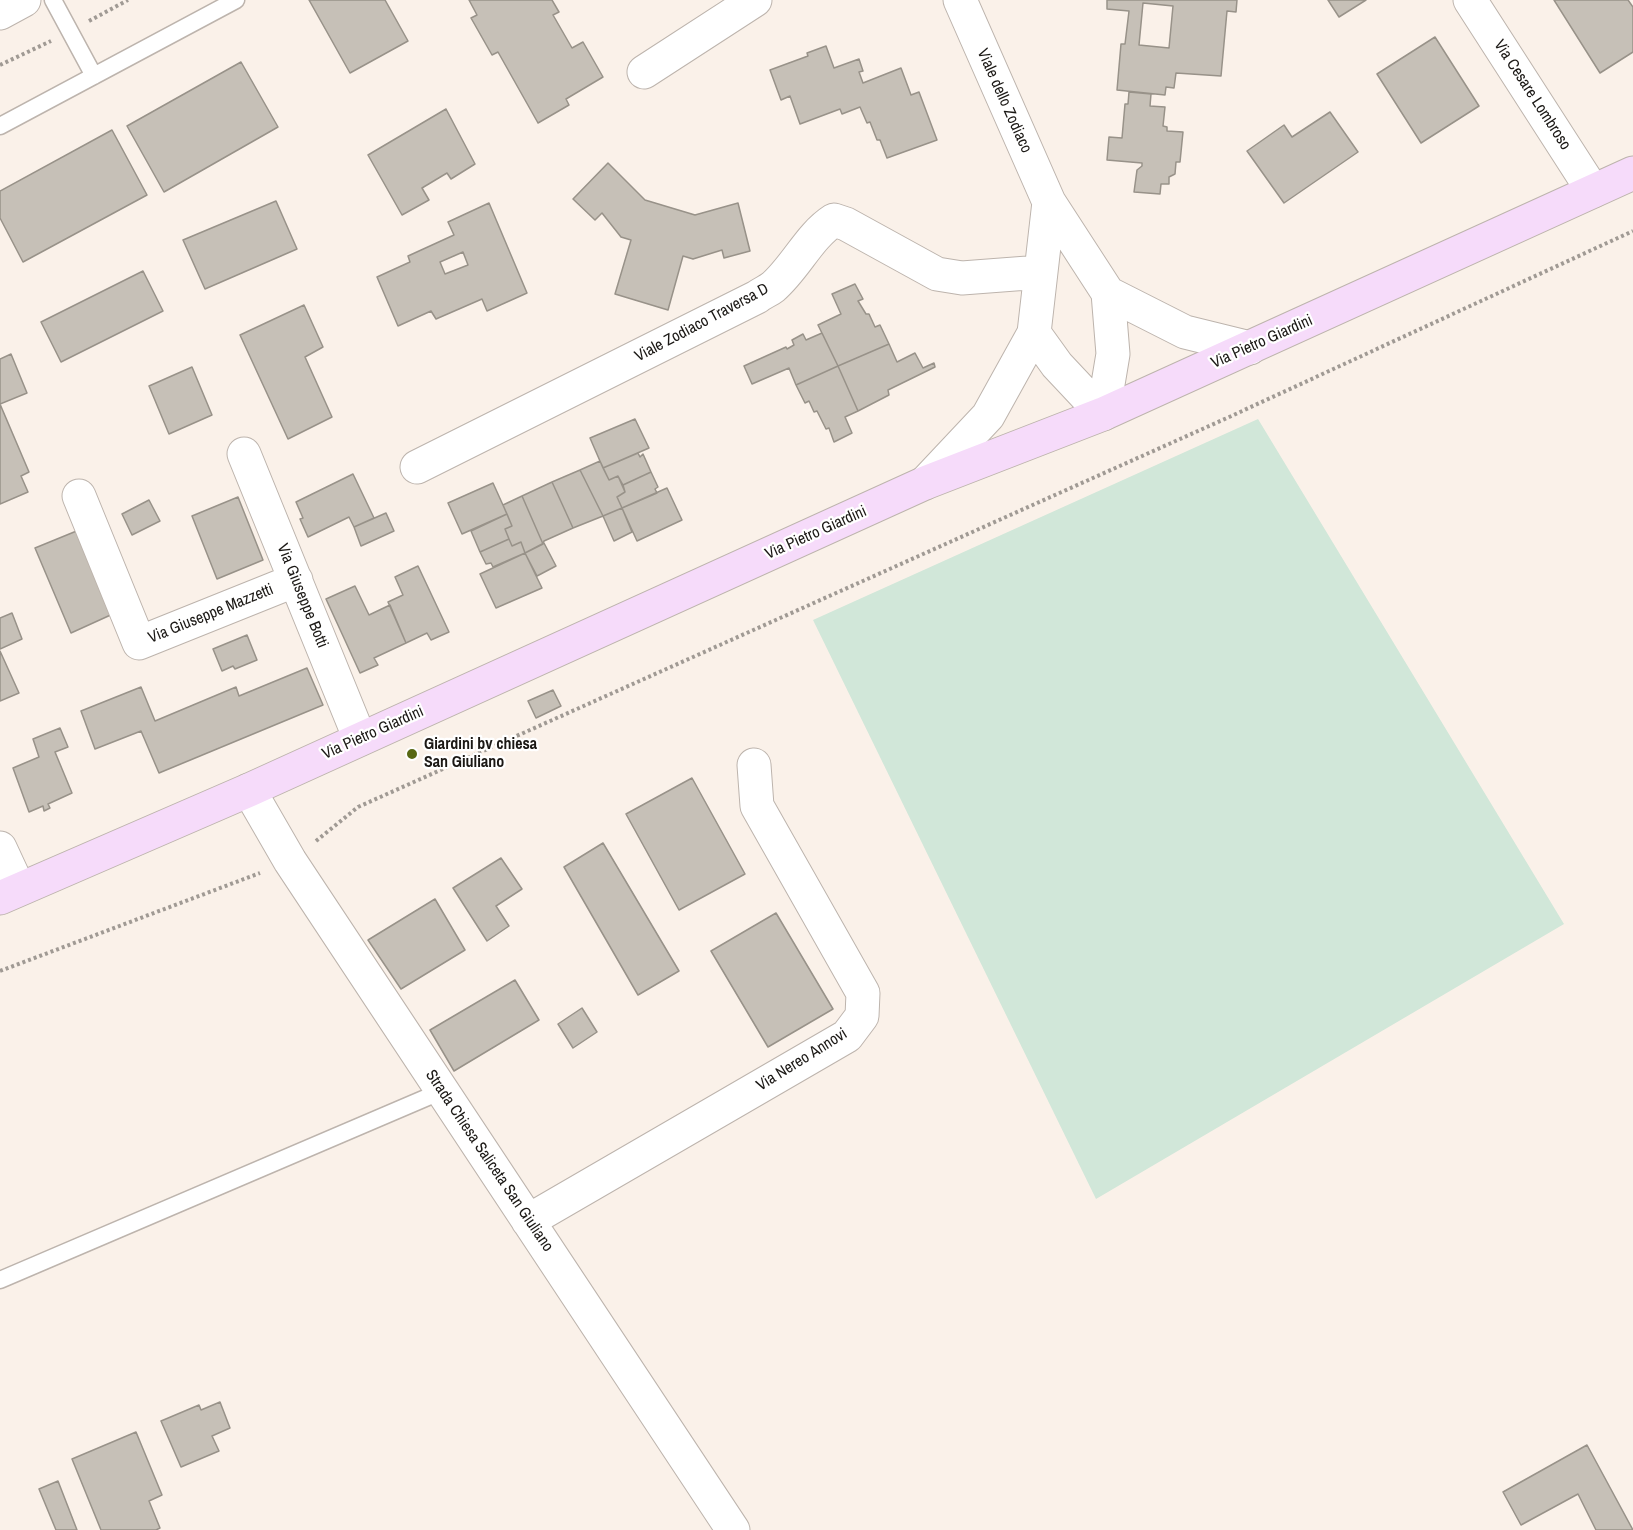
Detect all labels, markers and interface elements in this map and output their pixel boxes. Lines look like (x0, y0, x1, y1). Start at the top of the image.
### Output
street label: Via Cesare Lombroso (1489, 36, 1575, 154)
street label: Viale dello Zodiaco (972, 46, 1036, 156)
street label: Viale Zodiaco Traversa D (632, 280, 772, 366)
street label: Via Pietro Giardini (1208, 311, 1316, 373)
street label: Via Pietro Giardini (762, 502, 870, 564)
street label: Via Giuseppe Botti (272, 541, 332, 651)
street label: Via Giuseppe Mazzetti (146, 580, 276, 648)
street label: Via Pietro Giardini (319, 702, 427, 764)
place label: Giardini bv chiesa San Giuliano (424, 735, 537, 773)
marker: Giardini bv chiesa San Giuliano (405, 747, 419, 761)
street label: Via Nereo Annovi (753, 1024, 851, 1096)
street label: Strada Chiesa Saliceta San Giuliano (421, 1066, 557, 1256)

